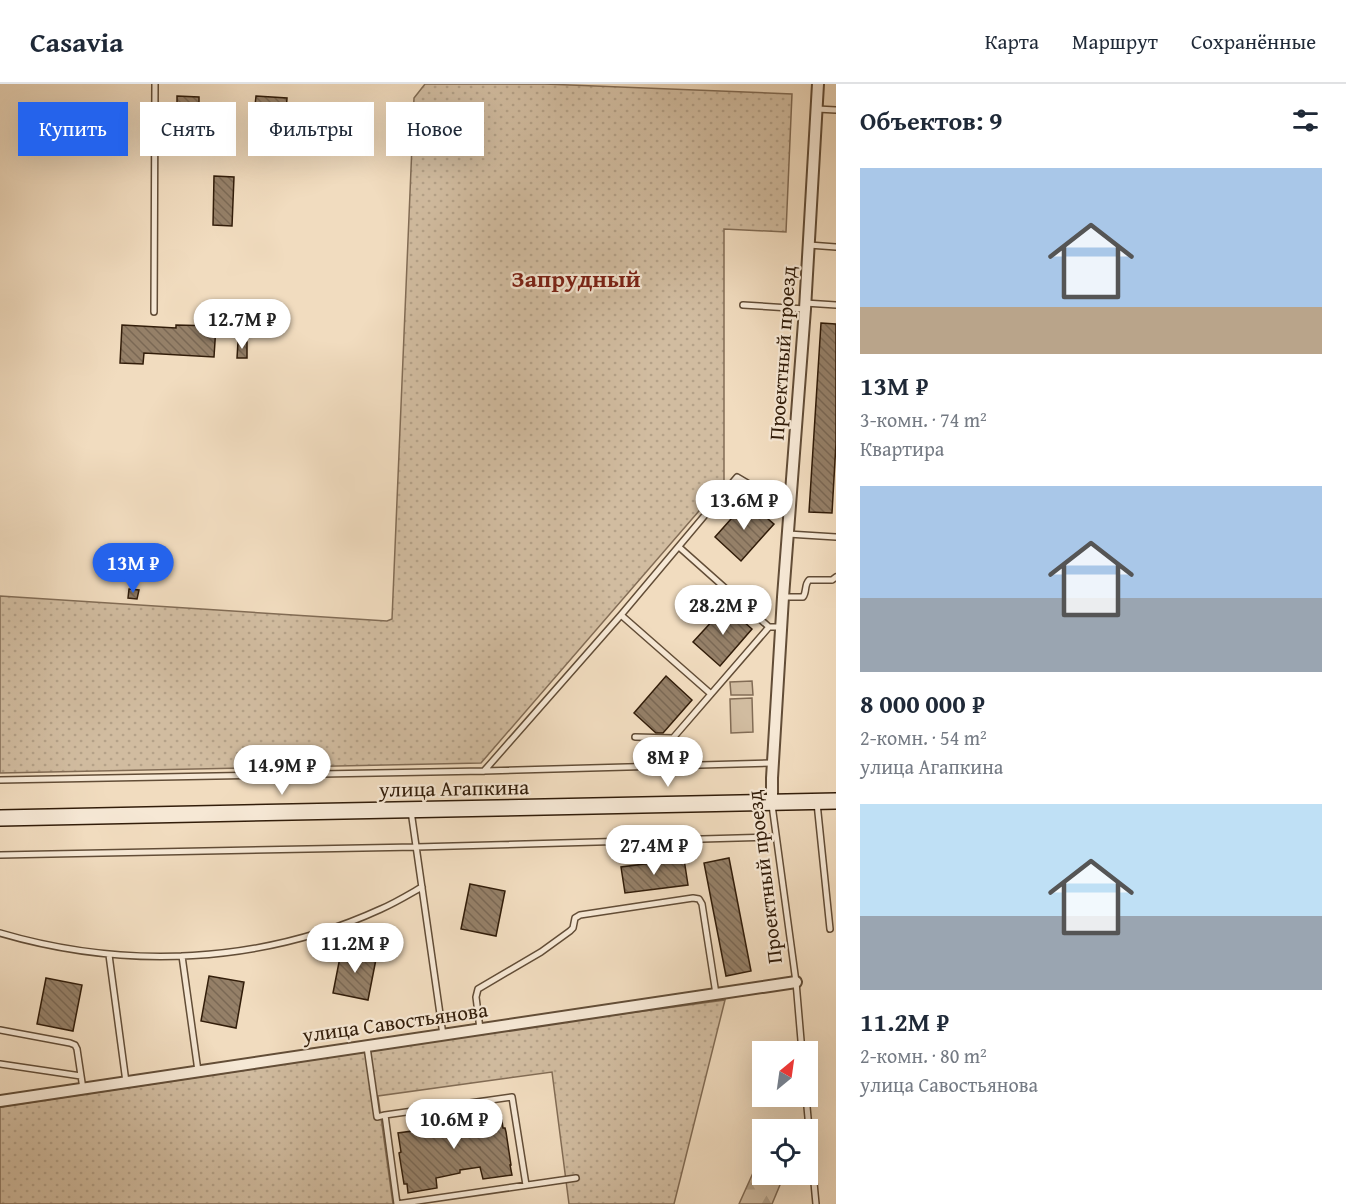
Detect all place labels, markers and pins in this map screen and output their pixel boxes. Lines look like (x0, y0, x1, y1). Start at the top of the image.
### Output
pin: 12.7M ₽ (187, 299, 297, 350)
pin: 13.6M ₽ (689, 480, 799, 531)
pin: 13M ₽ (91, 543, 175, 594)
pin: 28.2M ₽ (668, 585, 778, 636)
pin: 8M ₽ (632, 737, 704, 788)
pin: 14.9M ₽ (227, 745, 337, 796)
pin: 27.4M ₽ (599, 825, 709, 876)
pin: 11.2M ₽ (300, 923, 410, 974)
pin: 10.6M ₽ (399, 1099, 509, 1150)

